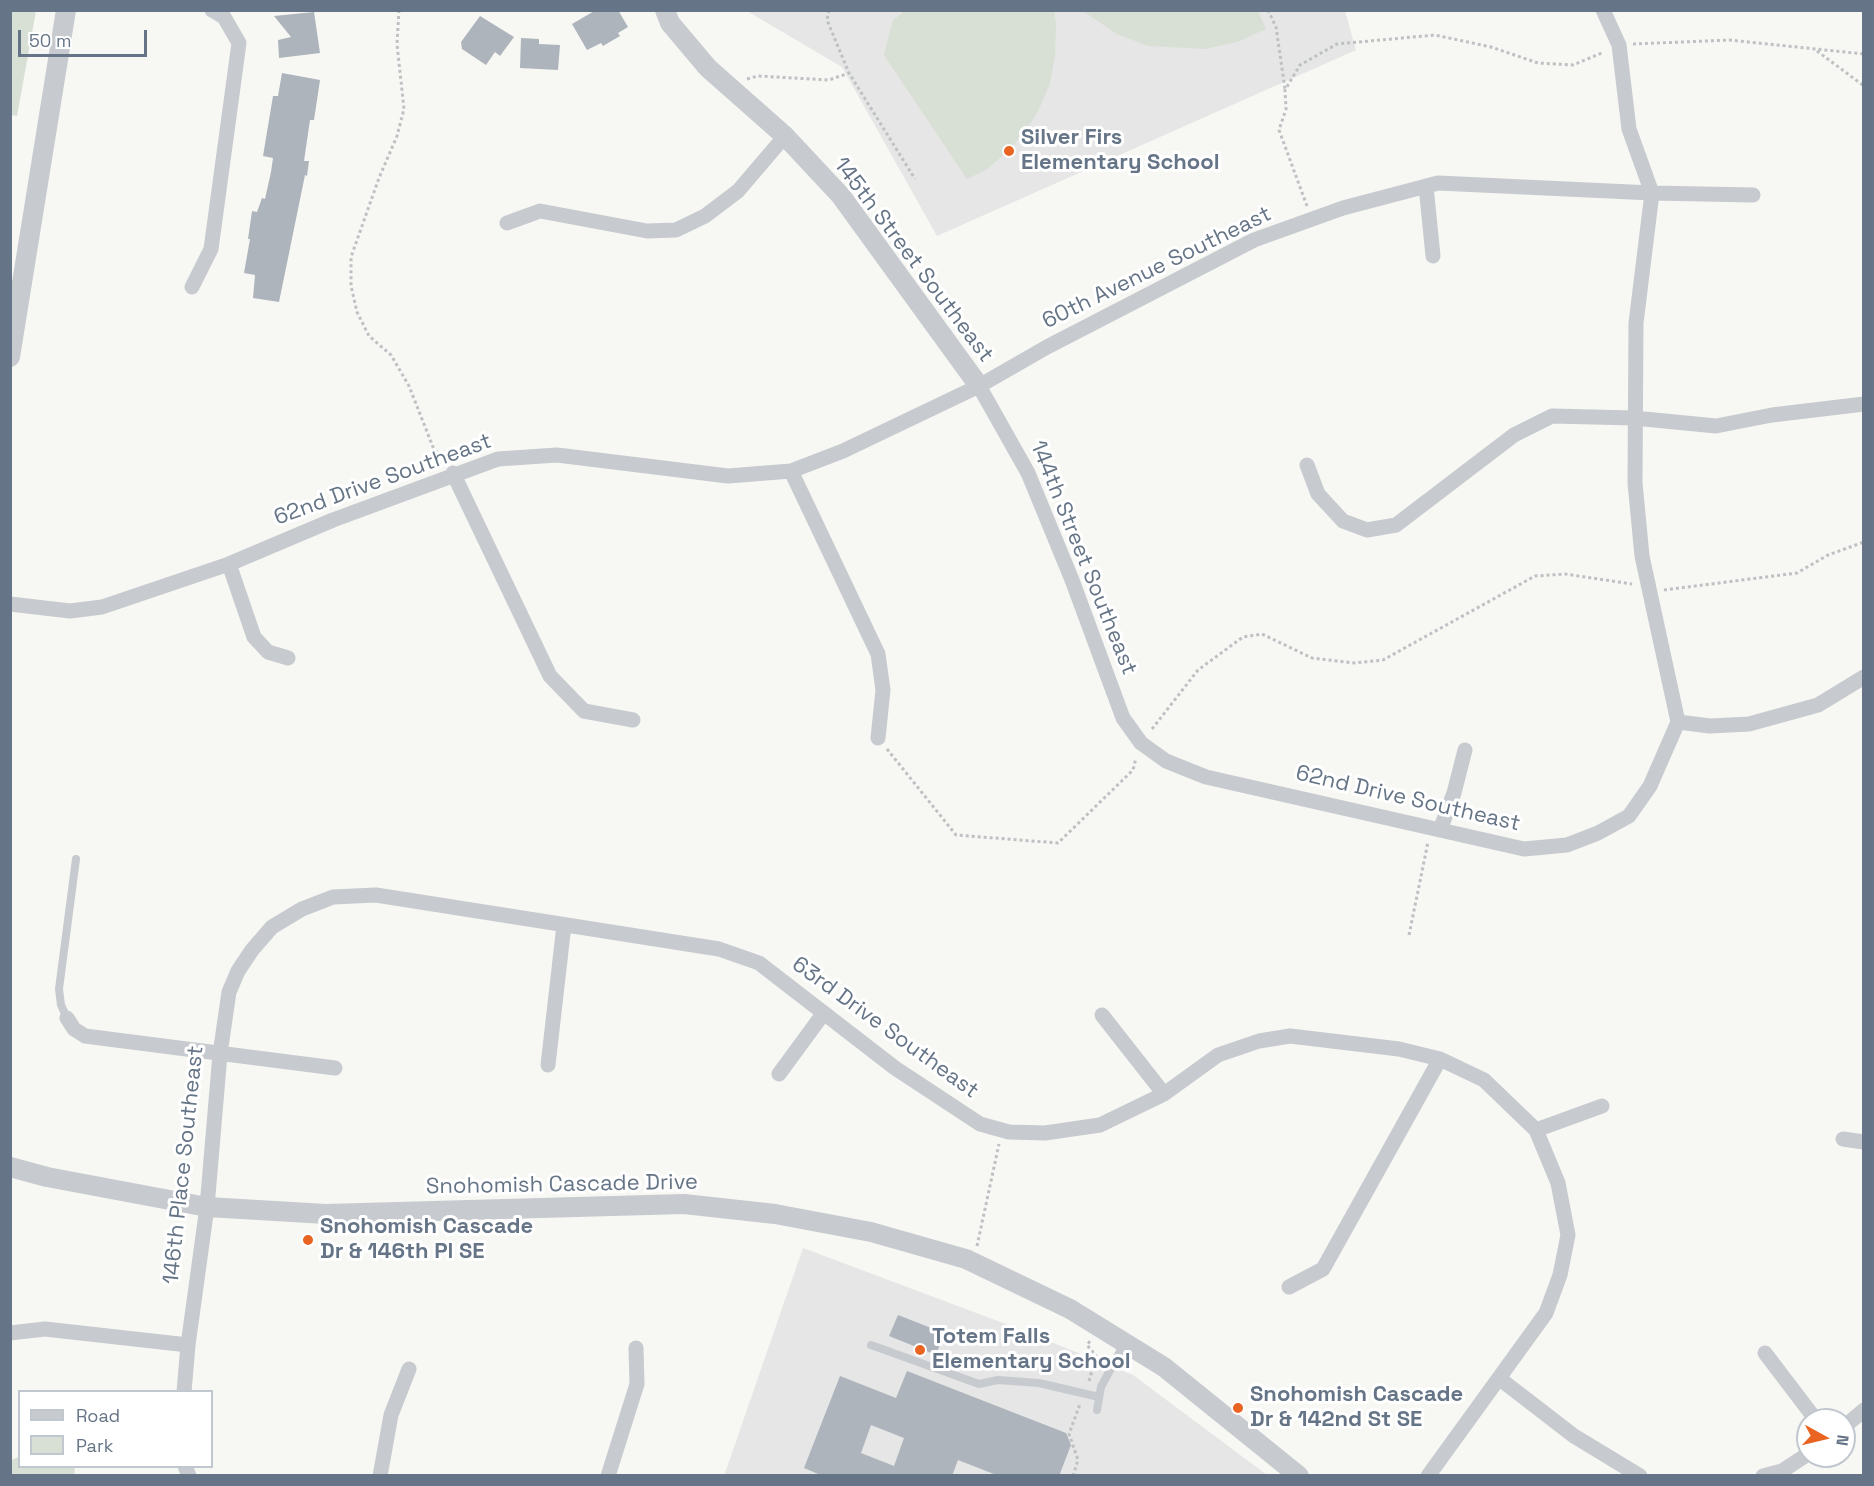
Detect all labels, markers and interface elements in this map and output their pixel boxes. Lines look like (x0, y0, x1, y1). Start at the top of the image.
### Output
scale bar (21, 18, 150, 56)
text: 50 m (29, 29, 71, 52)
place label: Silver Firs Elementary School (1021, 125, 1220, 176)
marker: Silver Firs Elementary School (1002, 144, 1016, 158)
street label: 145th Street Southeast (827, 152, 999, 368)
street label: 60th Avenue Southeast (1038, 201, 1276, 335)
street label: 62nd Drive Southeast (271, 428, 495, 532)
street label: 144th Street Southeast (1024, 437, 1142, 679)
street label: 62nd Drive Southeast (1293, 760, 1523, 838)
street label: 63rd Drive Southeast (787, 951, 983, 1105)
street label: 146th Place Southeast (158, 1044, 210, 1286)
street label: Snohomish Cascade Drive (426, 1169, 698, 1201)
place label: Snohomish Cascade Dr & 146th Pl SE (320, 1214, 533, 1266)
marker: Snohomish Cascade Dr & 146th Pl SE (301, 1233, 315, 1247)
place label: Totem Falls Elementary School (932, 1324, 1131, 1376)
marker: Totem Falls Elementary School (913, 1343, 927, 1357)
place label: Snohomish Cascade Dr & 142nd St SE (1250, 1382, 1463, 1434)
legend (18, 1390, 213, 1468)
marker: Snohomish Cascade Dr & 142nd St SE (1231, 1401, 1245, 1415)
text: Road (76, 1404, 120, 1427)
north arrow (1796, 1408, 1856, 1468)
text: Park (76, 1434, 113, 1457)
text: N (1831, 1434, 1853, 1447)

